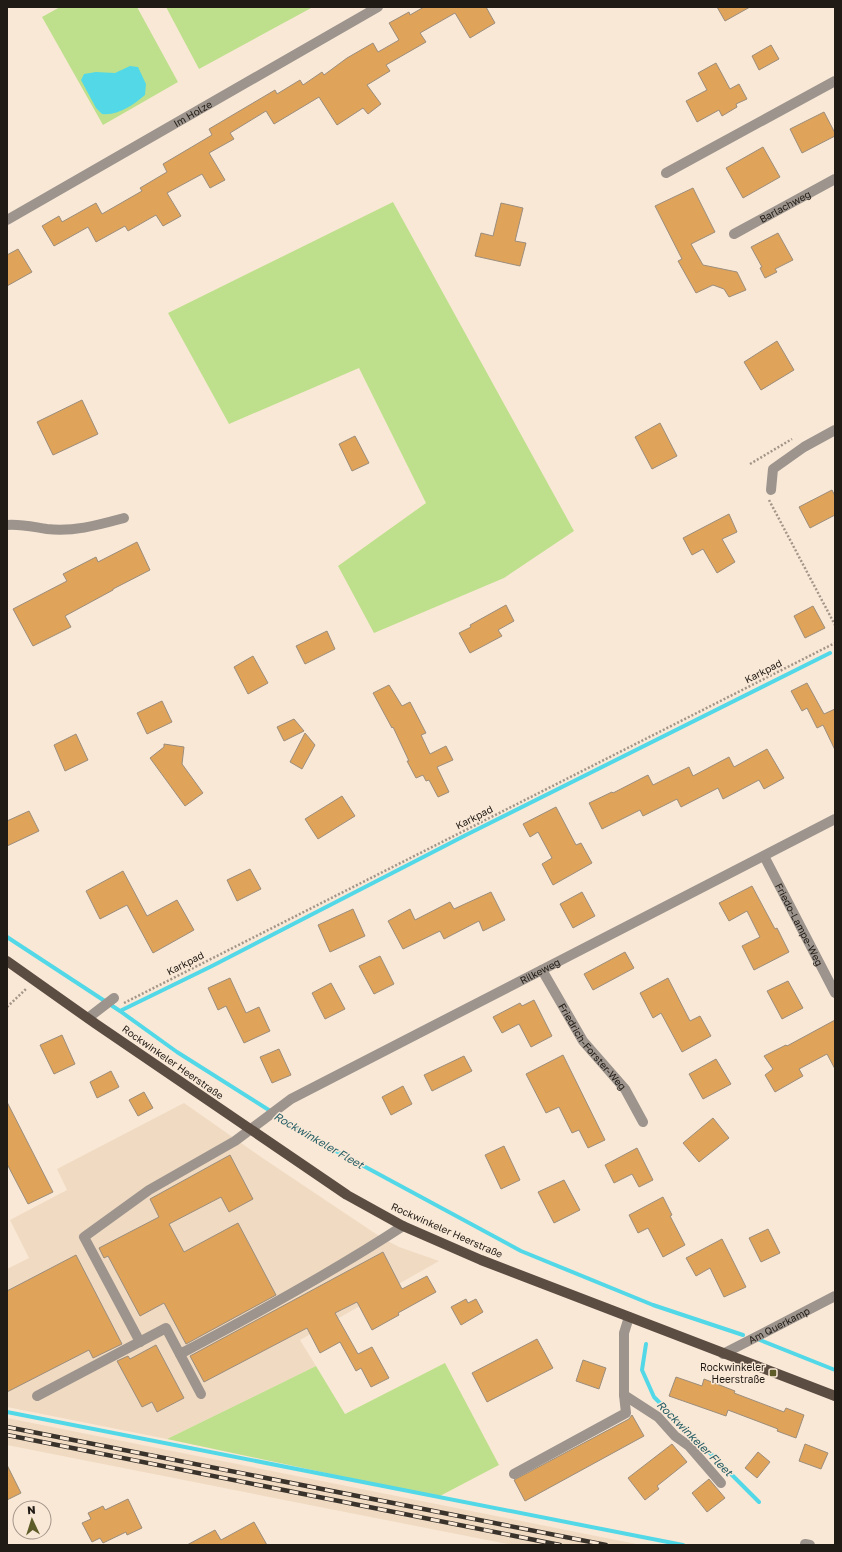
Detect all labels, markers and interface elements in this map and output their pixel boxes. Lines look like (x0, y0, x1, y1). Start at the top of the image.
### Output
street label: Im Holze (171, 98, 214, 129)
street label: Barlachweg (757, 187, 813, 225)
street label: Karkpad (742, 657, 784, 685)
street label: Karkpad (453, 803, 495, 831)
street label: Friedo-Lampe-Weg (773, 881, 826, 968)
street label: Karkpad (164, 949, 206, 977)
street label: Rilkeweg (518, 956, 562, 986)
street label: Friedrich-Forster-Weg (556, 1001, 629, 1092)
street label: Rockwinkeler Heerstraße (120, 1022, 226, 1102)
water label: Rockwinkeler Fleet (272, 1109, 367, 1172)
street label: Rockwinkeler Heerstraße (389, 1200, 505, 1260)
street label: Am Querkamp (746, 1304, 812, 1346)
place label: Rockwinkeler Heerstraße (700, 1361, 765, 1385)
marker: Rockwinkeler Heerstraße (768, 1368, 778, 1378)
water label: Rockwinkeler Fleet (655, 1398, 737, 1480)
north arrow (12, 1500, 52, 1540)
text: N (27, 1503, 36, 1516)

